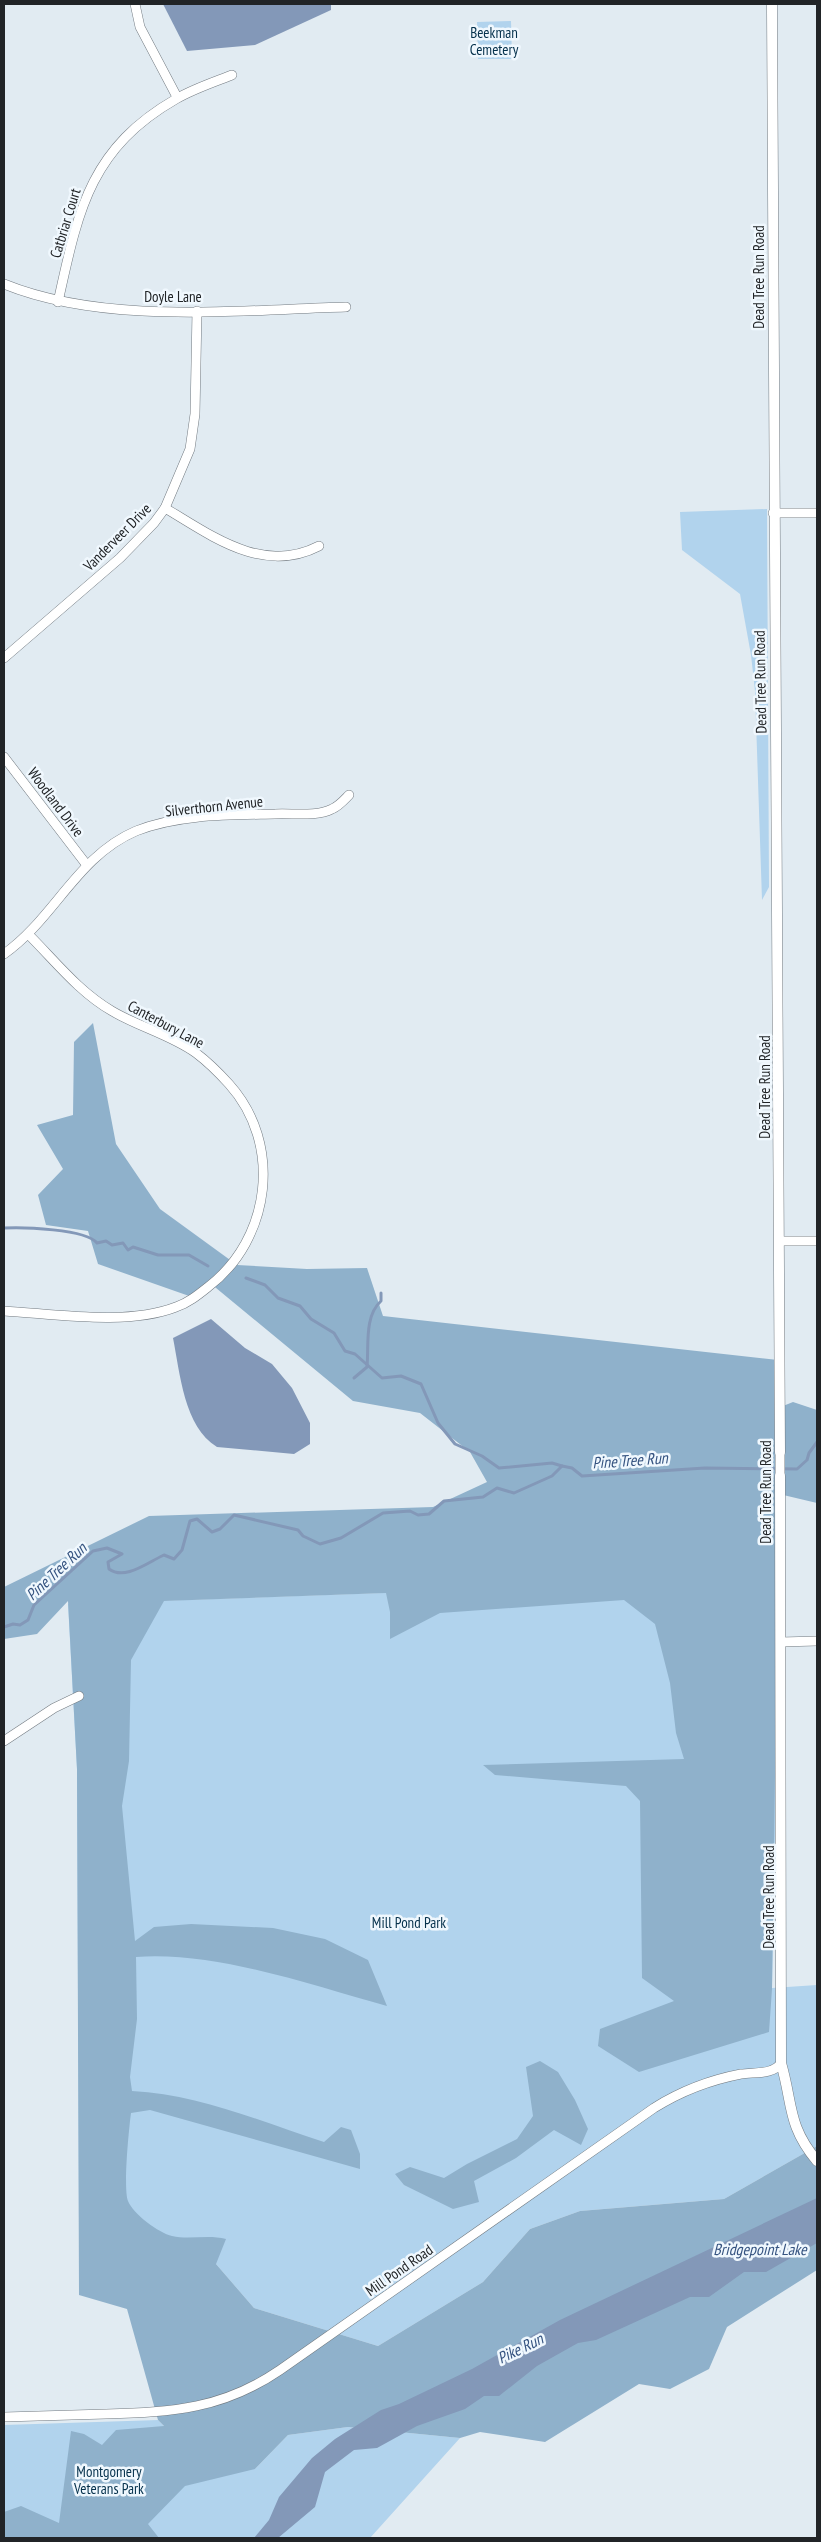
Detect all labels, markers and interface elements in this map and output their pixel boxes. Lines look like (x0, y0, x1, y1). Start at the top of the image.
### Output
park label: Beekman Cemetery (470, 23, 519, 59)
street label: Catbriar Court (45, 186, 85, 260)
street label: Dead Tree Run Road (749, 225, 768, 329)
street label: Doyle Lane (144, 287, 202, 306)
street label: Vanderveer Drive (78, 499, 155, 576)
street label: Dead Tree Run Road (750, 630, 770, 734)
street label: Woodland Drive (24, 764, 88, 840)
street label: Silverthorn Avenue (164, 791, 264, 821)
street label: Canterbury Lane (125, 996, 207, 1052)
street label: Dead Tree Run Road (755, 1035, 774, 1139)
street label: Dead Tree Run Road (756, 1440, 775, 1544)
water label: Pine Tree Run (592, 1447, 669, 1473)
water label: Pine Tree Run (22, 1537, 91, 1604)
street label: Dead Tree Run Road (759, 1845, 778, 1949)
park label: Mill Pond Park (372, 1913, 446, 1932)
water label: Bridgepoint Lake (713, 2239, 808, 2259)
street label: Mill Pond Road (362, 2240, 436, 2300)
water label: Pike Run (494, 2328, 547, 2368)
park label: Montgomery Veterans Park (73, 2462, 144, 2498)

